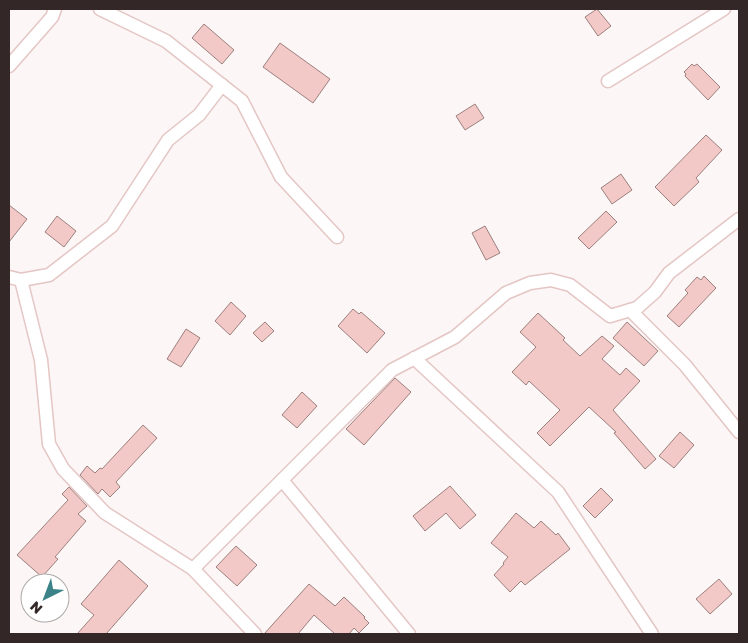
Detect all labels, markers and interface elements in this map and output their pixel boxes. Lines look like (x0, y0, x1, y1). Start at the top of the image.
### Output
north arrow (20, 573, 70, 623)
text: N (26, 598, 46, 618)

